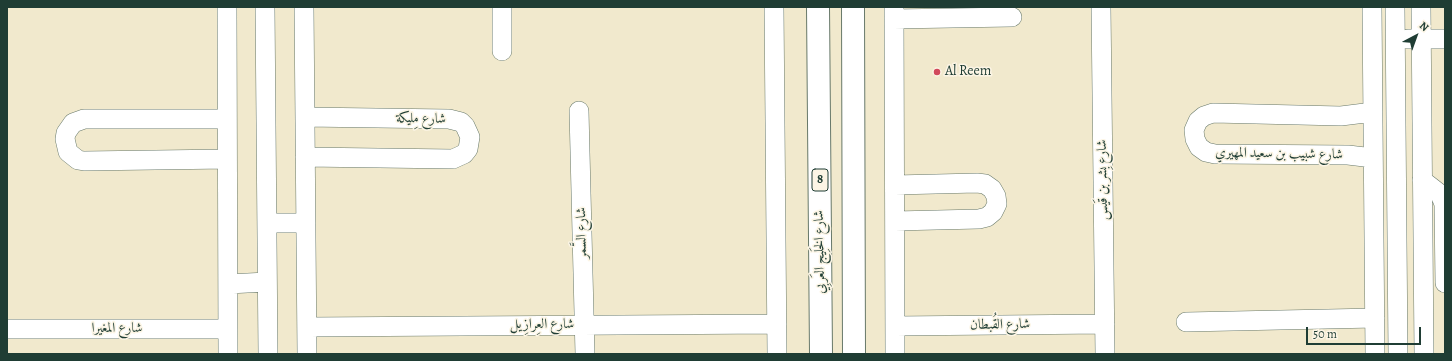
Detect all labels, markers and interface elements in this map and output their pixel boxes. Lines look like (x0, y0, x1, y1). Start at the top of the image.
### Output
north arrow (1396, 16, 1436, 56)
text: N (1416, 18, 1432, 35)
place label: Al Reem (945, 64, 991, 80)
marker: Al Reem (932, 67, 942, 77)
street label: شارع مِليكة (396, 110, 446, 128)
street label: شارع بِشر بن قَيس (1094, 140, 1112, 220)
street label: شارع شبيب بن سعيد المهيري (1215, 144, 1343, 164)
road number: 8 (812, 169, 828, 191)
street label: شارع السَّمر (573, 207, 591, 259)
street label: شارع الخَلِيج العَربِي (811, 210, 829, 294)
street label: شارع القُبطان (970, 316, 1030, 334)
street label: شارع العِرازِيل (510, 317, 574, 333)
scale bar (1308, 319, 1423, 345)
street label: شارع المغيرا (92, 321, 142, 337)
text: 50 m (1313, 326, 1337, 342)

